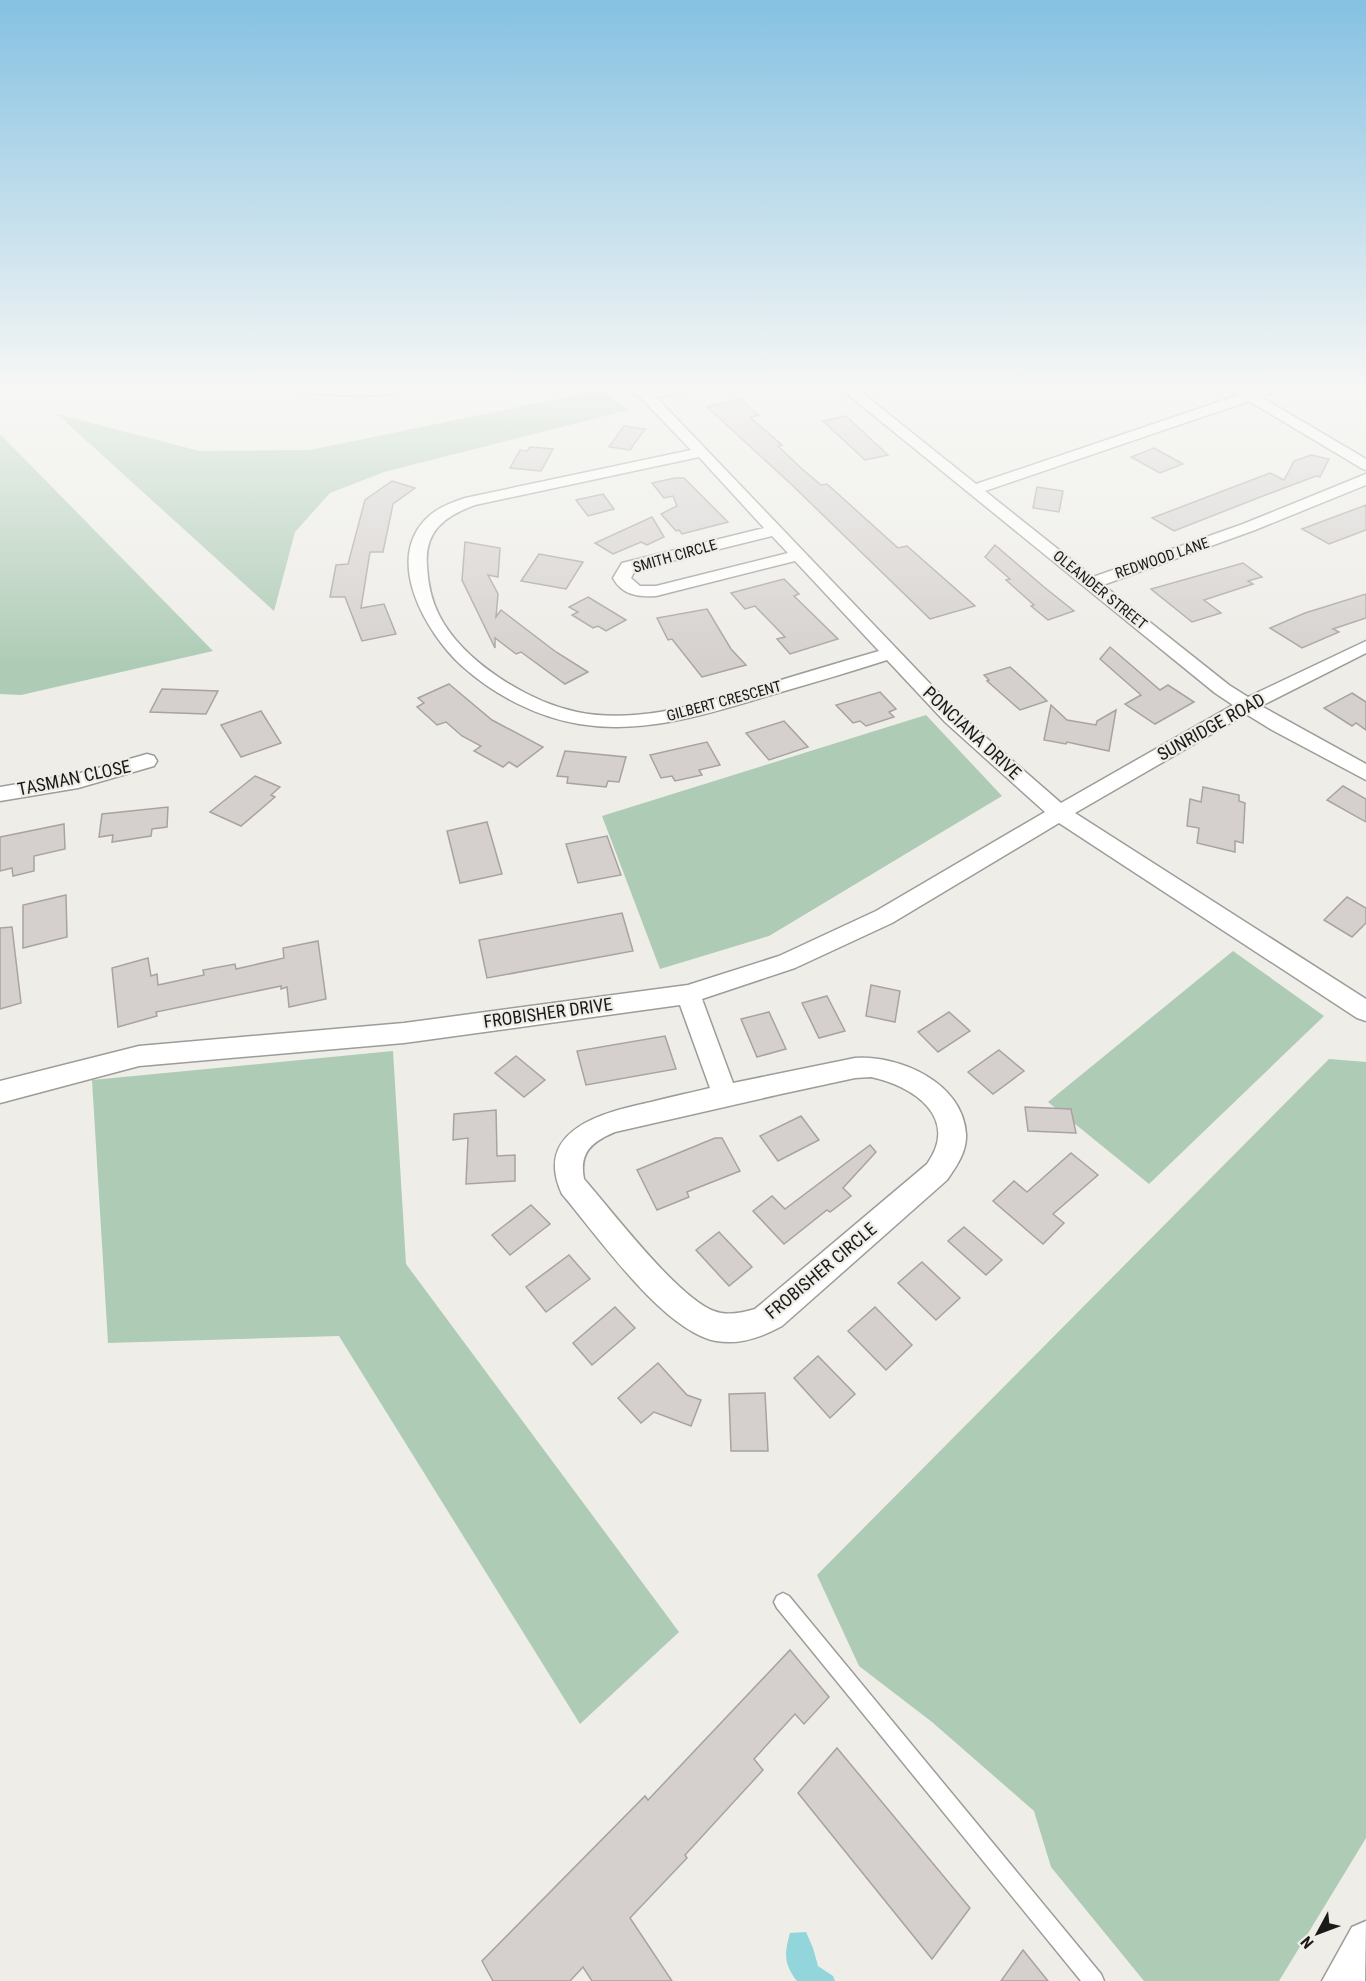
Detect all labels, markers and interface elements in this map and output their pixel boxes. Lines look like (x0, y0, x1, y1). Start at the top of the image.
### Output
street label: REDWOOD LANE (1113, 534, 1211, 582)
street label: SMITH CIRCLE (631, 535, 719, 577)
street label: OLEANDER STREET (1049, 547, 1151, 633)
street label: GILBERT CRESCENT (665, 677, 784, 725)
street label: PONCIANA DRIVE (919, 682, 1026, 783)
street label: SUNRIDGE ROAD (1153, 688, 1268, 765)
street label: TASMAN CLOSE (15, 755, 132, 800)
street label: FROBISHER DRIVE (482, 993, 614, 1032)
street label: FROBISHER CIRCLE (761, 1218, 880, 1323)
north arrow (1288, 1903, 1348, 1963)
text: N (1297, 1933, 1317, 1952)

